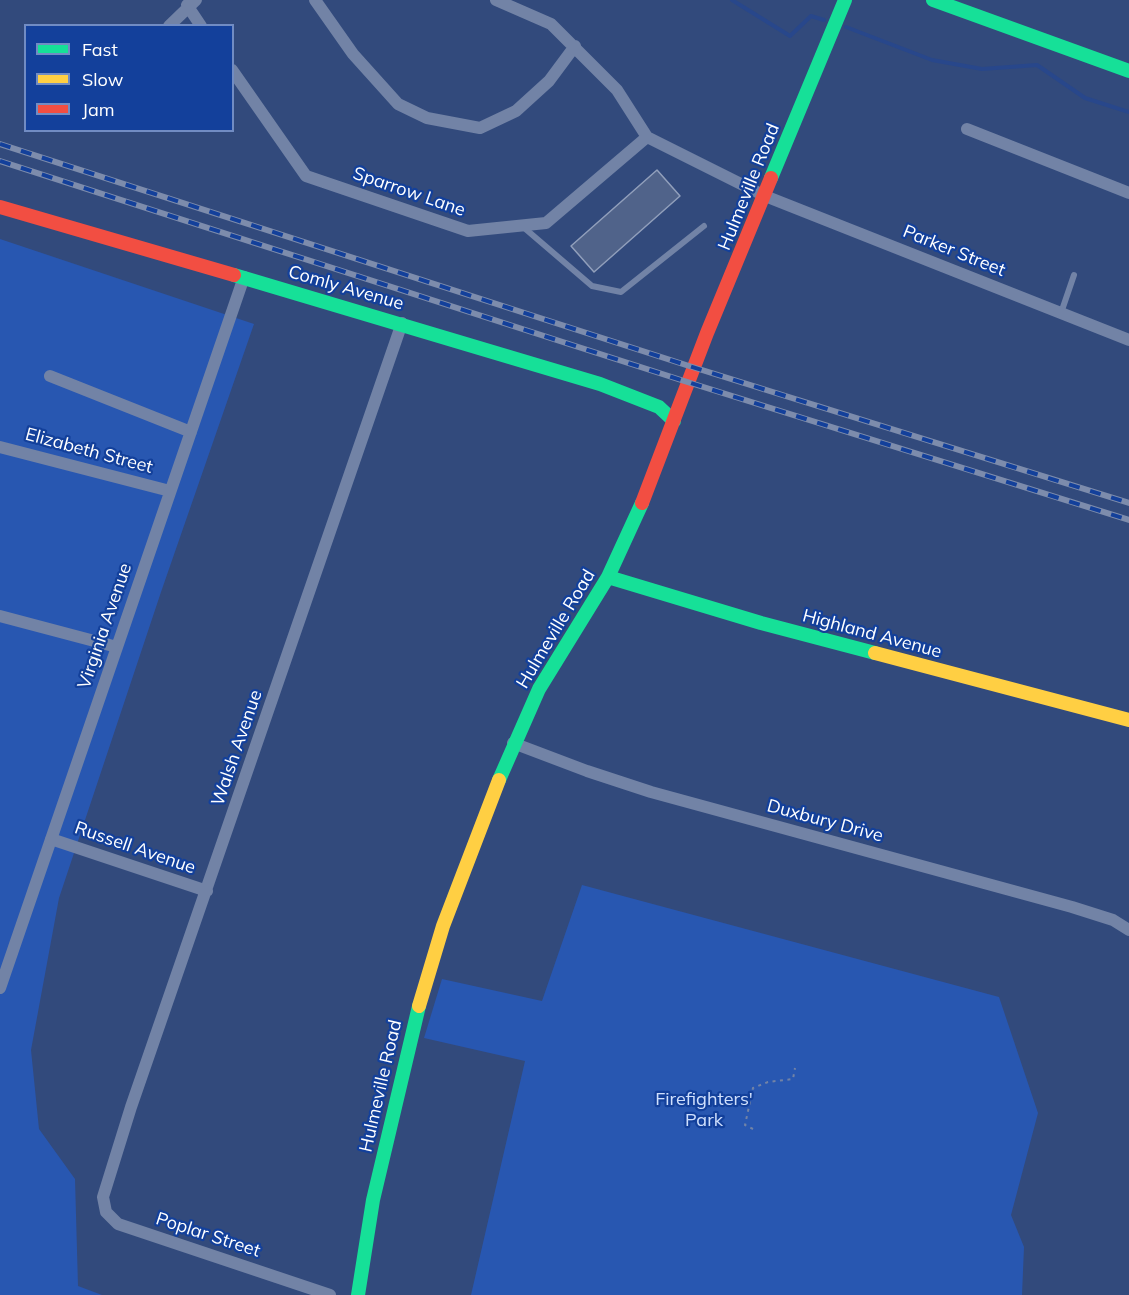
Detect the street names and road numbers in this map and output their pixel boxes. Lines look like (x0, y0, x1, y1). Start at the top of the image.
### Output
street label: Hulmeville Road (714, 120, 784, 254)
street label: Sparrow Lane (350, 163, 468, 221)
street label: Parker Street (900, 221, 1008, 281)
street label: Comly Avenue (286, 261, 406, 315)
street label: Elizabeth Street (23, 424, 155, 478)
street label: Virginia Avenue (73, 560, 137, 692)
street label: Hulmeville Road (512, 566, 600, 692)
street label: Highland Avenue (800, 605, 944, 663)
street label: Walsh Avenue (207, 687, 267, 809)
street label: Duxbury Drive (765, 795, 885, 847)
street label: Russell Avenue (72, 817, 198, 879)
street label: Hulmeville Road (355, 1018, 407, 1154)
street label: Poplar Street (153, 1208, 263, 1262)

